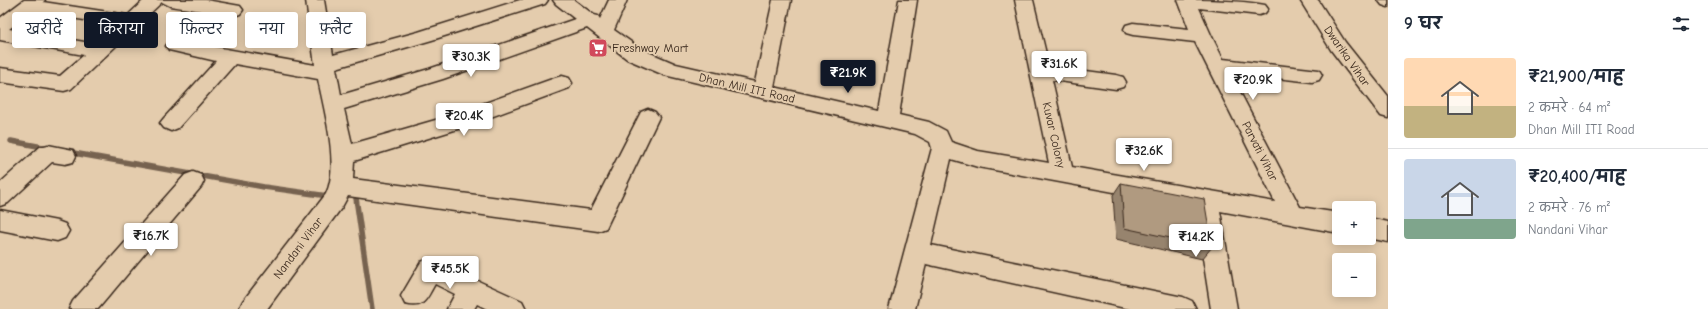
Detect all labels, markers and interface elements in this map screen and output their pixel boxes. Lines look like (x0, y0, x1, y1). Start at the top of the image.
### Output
chip: खरीदें (12, 12, 76, 48)
chip: किराया (84, 12, 158, 48)
chip: फ़िल्टर (166, 12, 237, 48)
chip: नया (245, 12, 298, 48)
chip: फ़्लैट (306, 12, 366, 48)
icon: filters (1670, 13, 1692, 35)
text: 9 घर (1404, 14, 1442, 33)
street label: Dwarika Vihar (1321, 23, 1373, 89)
supermarket icon: Freshway Mart (587, 37, 609, 59)
place label: Freshway Mart (612, 41, 688, 55)
pin: ₹30.3K (438, 44, 504, 78)
text: ₹30.3K (452, 49, 490, 64)
pin: ₹31.6K (1026, 51, 1092, 85)
text: ₹31.6K (1041, 56, 1077, 71)
pin: ₹21.9K (815, 60, 881, 94)
text: ₹21.9K (830, 65, 866, 80)
pin: ₹20.9K (1220, 67, 1286, 101)
text: ₹21,900/माह (1528, 67, 1624, 86)
street label: Dhan Mill ITI Road (697, 70, 797, 106)
text: ₹20.9K (1233, 72, 1273, 87)
icon: home (1436, 74, 1484, 122)
text: 2 कमरे · 64 m² (1528, 100, 1610, 115)
street label: Kuvar Colony (1040, 101, 1069, 170)
pin: ₹20.4K (431, 103, 497, 137)
text: ₹20.4K (445, 108, 483, 123)
street label: Parvati Vihar (1239, 119, 1281, 183)
text: Dhan Mill ITI Road (1528, 122, 1635, 137)
pin: ₹32.6K (1111, 138, 1177, 172)
text: ₹32.6K (1125, 143, 1163, 158)
text: ₹20,400/माह (1528, 167, 1626, 186)
icon: home (1436, 175, 1484, 223)
text: 2 कमरे · 76 m² (1528, 200, 1610, 215)
map controls (1332, 201, 1376, 297)
button: + (1332, 201, 1376, 245)
street label: Nandani Vihar (270, 214, 326, 281)
text: Nandani Vihar (1528, 222, 1607, 237)
pin: ₹16.7K (118, 223, 184, 257)
pin: ₹14.2K (1163, 224, 1229, 258)
text: ₹16.7K (133, 228, 169, 243)
text: ₹14.2K (1178, 229, 1214, 244)
button: − (1332, 253, 1376, 297)
pin: ₹45.5K (417, 256, 483, 290)
text: ₹45.5K (431, 261, 469, 276)

